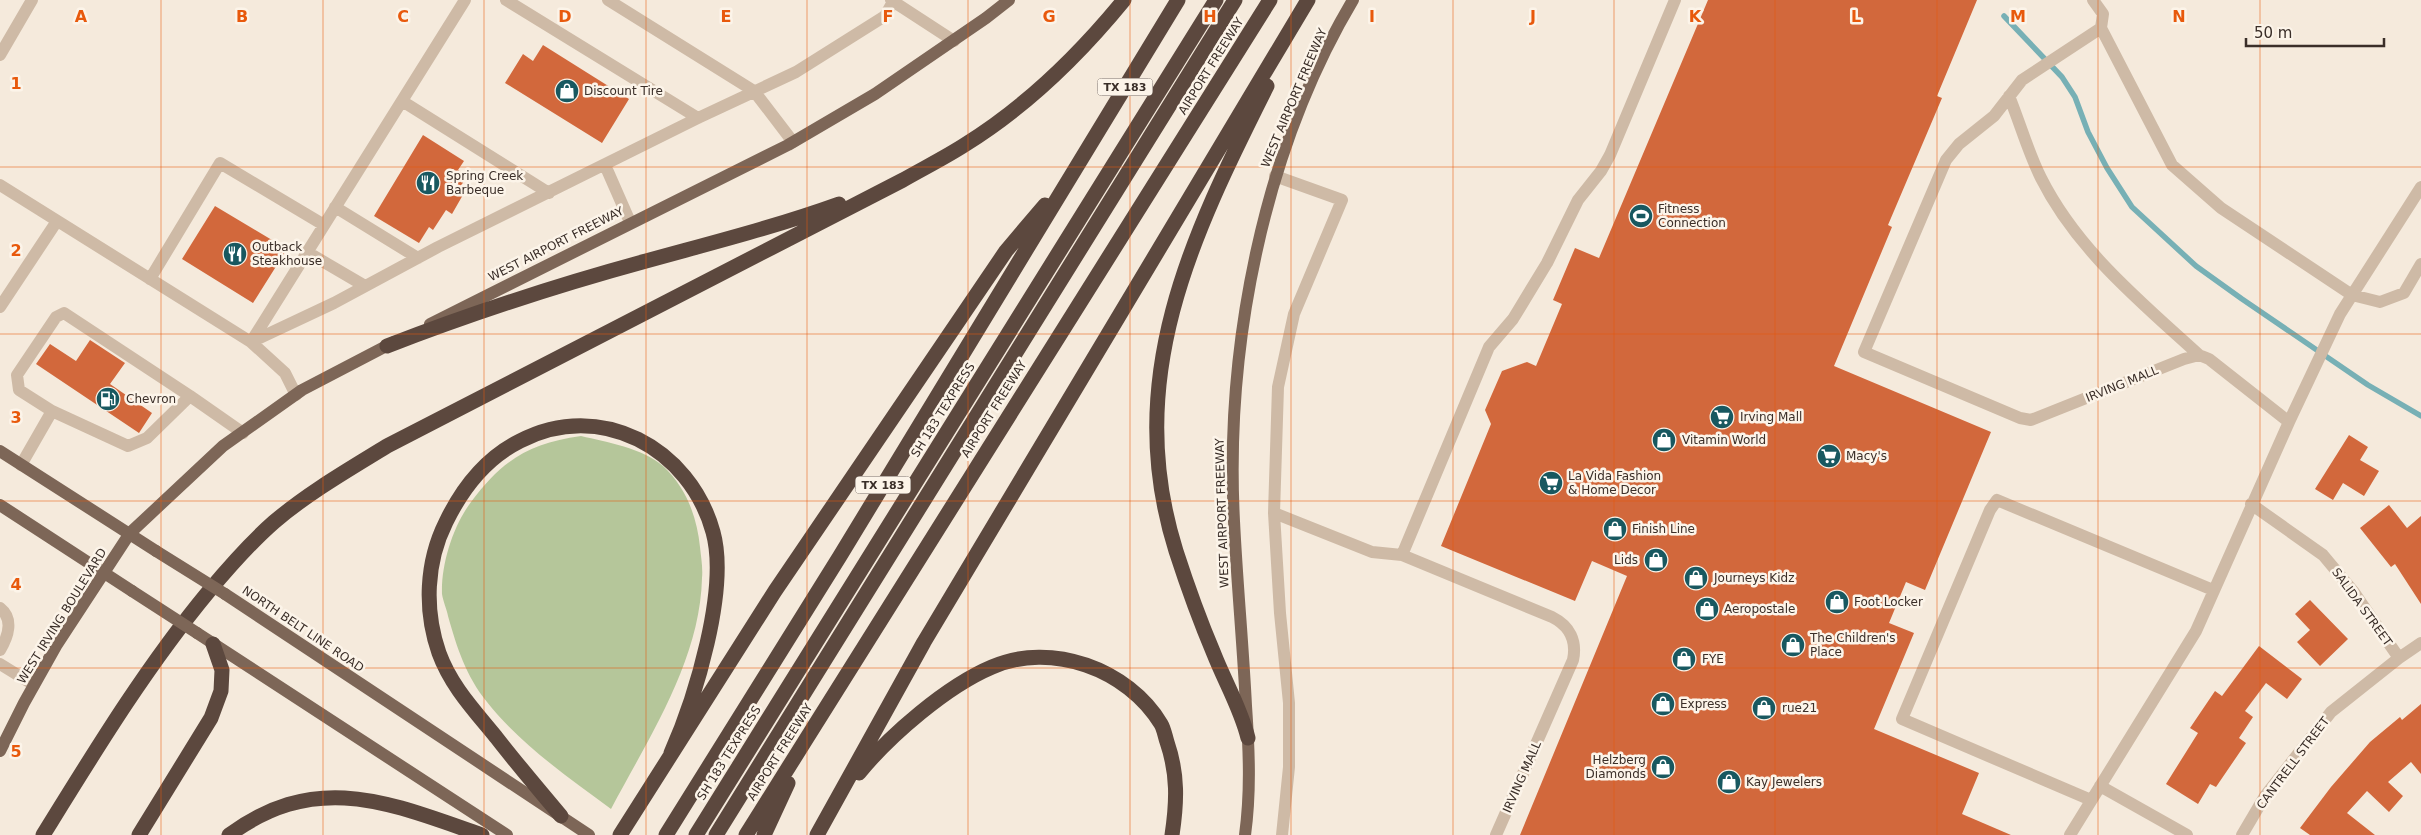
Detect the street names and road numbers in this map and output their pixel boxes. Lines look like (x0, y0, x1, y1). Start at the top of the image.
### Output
street label: AIRPORT FREEWAY (1175, 14, 1247, 117)
street label: WEST AIRPORT FREEWAY (1258, 26, 1330, 170)
road number: TX 183 (1098, 78, 1152, 95)
street label: WEST AIRPORT FREEWAY (486, 203, 627, 284)
street label: AIRPORT FREEWAY (958, 357, 1030, 460)
street label: SH 183 TEXPRESS (908, 360, 978, 460)
street label: IRVING MALL (2084, 363, 2161, 405)
street label: WEST AIRPORT FREEWAY (1212, 437, 1232, 588)
road number: TX 183 (856, 476, 910, 494)
street label: WEST IRVING BOULEVARD (14, 546, 110, 686)
street label: SALIDA STREET (2329, 565, 2395, 649)
street label: NORTH BELT LINE ROAD (240, 583, 366, 675)
street label: AIRPORT FREEWAY (744, 700, 816, 803)
street label: SH 183 TEXPRESS (694, 703, 764, 803)
street label: CANTRELL STREET (2254, 714, 2333, 812)
street label: IRVING MALL (1500, 739, 1544, 815)

